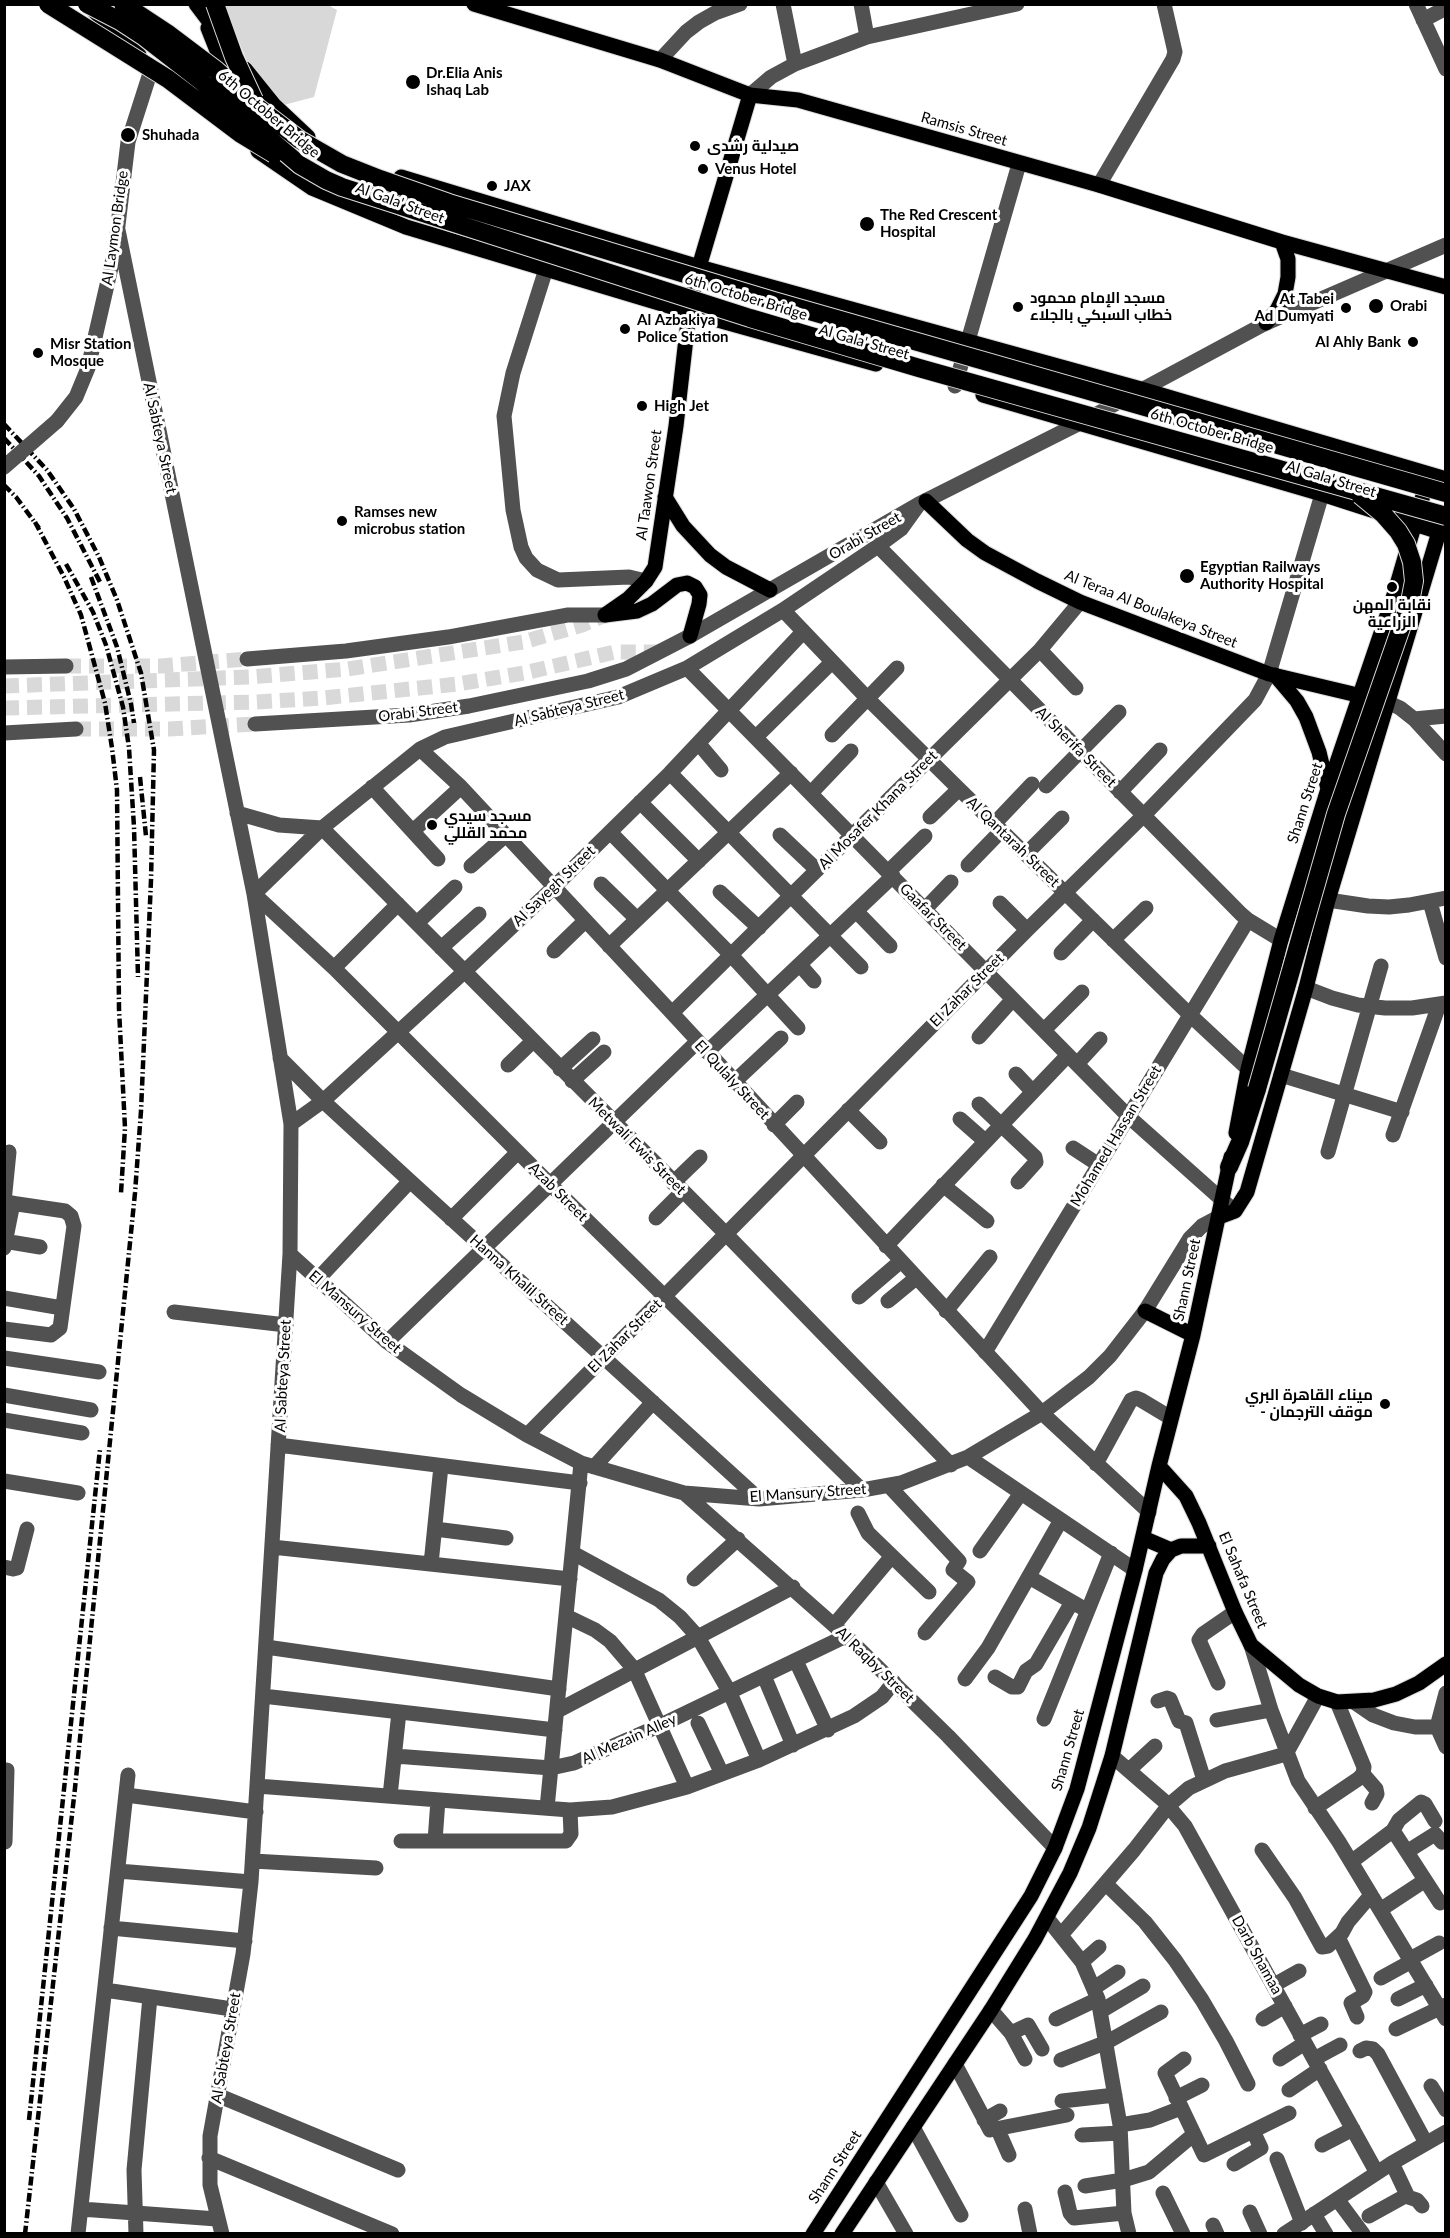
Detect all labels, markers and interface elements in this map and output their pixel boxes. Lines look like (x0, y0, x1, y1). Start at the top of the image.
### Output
place label: Dr.Elia Anis Ishaq Lab (426, 64, 502, 99)
street label: 6th October Bridge (214, 66, 324, 162)
marker: Dr.Elia Anis Ishaq Lab (404, 73, 422, 91)
street label: Ramsis Street (919, 108, 1009, 150)
marker: Shuhada (119, 126, 137, 144)
place label: Shuhada (142, 126, 199, 144)
place label: صيدلية رشدى (707, 137, 799, 155)
marker: صيدلية رشدى (688, 139, 702, 153)
place label: Venus Hotel (715, 160, 796, 178)
marker: Venus Hotel (696, 162, 710, 176)
street label: Al Laymon Bridge (98, 169, 132, 287)
place label: JAX (504, 177, 531, 195)
street label: Al Gala' Street (353, 179, 447, 227)
marker: JAX (485, 179, 499, 193)
place label: The Red Crescent Hospital (880, 206, 997, 241)
marker: The Red Crescent Hospital (858, 215, 876, 233)
street label: 6th October Bridge (682, 270, 810, 324)
place label: مسجد الإمام محمود خطاب السبكي بالجلاء (1030, 289, 1172, 324)
place label: At Tabei Ad Dumyati (1255, 290, 1334, 325)
marker: Orabi (1367, 297, 1385, 315)
place label: Orabi (1390, 297, 1427, 315)
marker: مسجد الإمام محمود خطاب السبكي بالجلاء (1011, 300, 1025, 314)
marker: At Tabei Ad Dumyati (1339, 301, 1353, 315)
place label: Al Azbakiya Police Station (637, 311, 729, 346)
street label: Al Gala' Street (817, 321, 911, 363)
marker: Al Azbakiya Police Station (618, 322, 632, 336)
place label: Al Ahly Bank (1315, 333, 1401, 351)
place label: Misr Station Mosque (50, 335, 131, 370)
marker: Al Ahly Bank (1406, 335, 1420, 349)
marker: Misr Station Mosque (31, 346, 45, 360)
street label: Al Sabteya Street (139, 381, 181, 495)
place label: High Jet (654, 397, 709, 415)
marker: High Jet (635, 399, 649, 413)
street label: 6th October Bridge (1148, 405, 1276, 457)
street label: Al Taawon Street (632, 429, 666, 541)
street label: Al Gala' Street (1284, 457, 1378, 501)
place label: Ramses new microbus station (354, 503, 465, 538)
street label: Orabi Street (826, 508, 904, 564)
marker: Ramses new microbus station (335, 514, 349, 528)
place label: Egyptian Railways Authority Hospital (1200, 558, 1324, 593)
street label: Al Teraa Al Boulakeya Street (1062, 566, 1240, 652)
marker: Egyptian Railways Authority Hospital (1178, 567, 1196, 585)
marker: نقابة المهن الزراعية (1385, 580, 1399, 594)
place label: نقابة المهن الزراعية (1353, 596, 1431, 631)
street label: Al Sabteya Street (512, 686, 626, 730)
street label: Orabi Street (377, 698, 459, 726)
street label: Al Sherifa Street (1032, 703, 1120, 791)
street label: Al Mosafer Khana Street (815, 747, 941, 873)
street label: Shann Street (1283, 760, 1327, 846)
street label: Al Qantarah Street (963, 793, 1063, 891)
place label: مسجد سيدي محمد القللي (444, 807, 532, 842)
marker: مسجد سيدي محمد القللي (425, 818, 439, 832)
street label: Al Sayegh Street (509, 842, 599, 930)
street label: Gaafar Street (896, 880, 970, 954)
street label: El Zahar Street (926, 949, 1008, 1031)
street label: El Qulaly Street (691, 1037, 773, 1123)
street label: Mohamed Hassan Street (1067, 1062, 1165, 1210)
street label: Metwali Ewis Street (584, 1093, 690, 1199)
street label: Azab Street (525, 1159, 591, 1225)
street label: Hanna Khalil Street (466, 1231, 572, 1329)
street label: Shann Street (1169, 1237, 1205, 1323)
street label: El Mansury Street (305, 1267, 405, 1357)
street label: El Zahar Street (584, 1295, 666, 1377)
street label: Al Sabteya Street (271, 1319, 295, 1433)
place label: ميناء القاهرة البري - موقف الترجمان (1245, 1386, 1373, 1421)
marker: ميناء القاهرة البري - موقف الترجمان (1378, 1397, 1392, 1411)
street label: El Mansury Street (749, 1480, 867, 1506)
street label: El Sahafa Street (1215, 1529, 1271, 1631)
street label: Al Raqby Street (832, 1623, 918, 1707)
street label: Shann Street (1048, 1707, 1088, 1793)
street label: Al Mezain Alley (579, 1710, 679, 1768)
street label: Darb Shamaa (1228, 1912, 1286, 1998)
street label: Al Sabteya Street (207, 1991, 245, 2105)
street label: Shann Street (805, 2127, 865, 2207)

